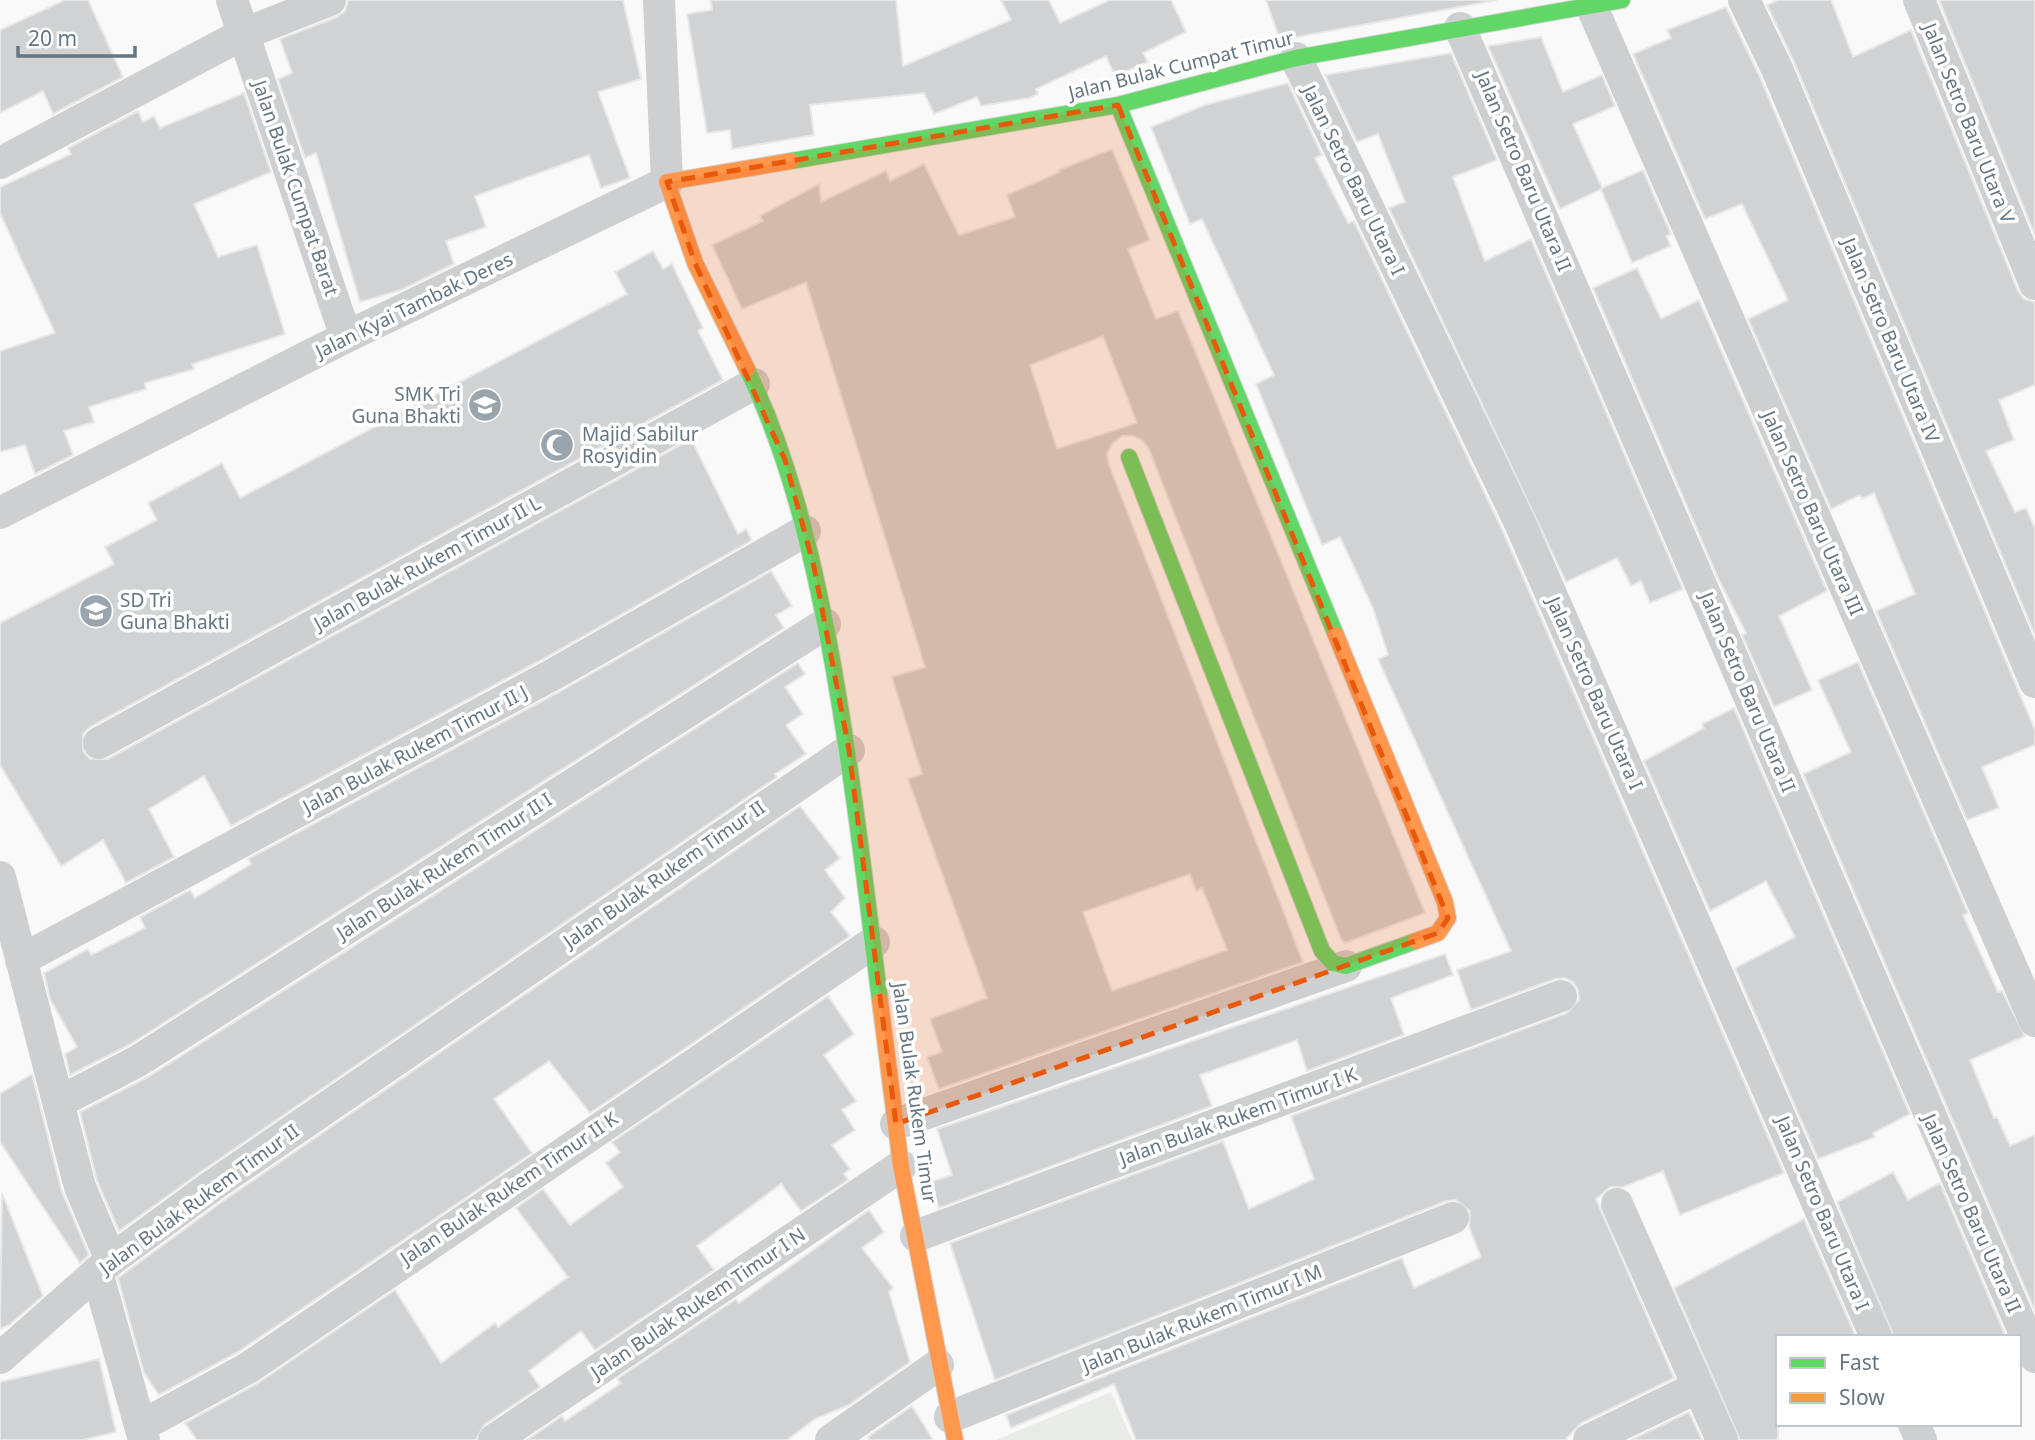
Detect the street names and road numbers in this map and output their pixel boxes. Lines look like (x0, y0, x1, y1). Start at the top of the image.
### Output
street label: Jalan Setro Baru Utara V (1916, 17, 2021, 227)
street label: Jalan Bulak Cumpat Timur (1064, 24, 1297, 106)
street label: Jalan Setro Baru Utara II (1469, 65, 1578, 275)
street label: Jalan Bulak Cumpat Barat (246, 75, 345, 299)
street label: Jalan Setro Baru Utara I (1296, 79, 1411, 279)
street label: Jalan Setro Baru Utara IV (1835, 232, 1946, 447)
street label: Jalan Kyai Tambak Deres (309, 246, 517, 365)
street label: Jalan Setro Baru Utara III (1755, 405, 1870, 619)
street label: Jalan Bulak Rukem Timur II L (307, 490, 545, 637)
street label: Jalan Setro Baru Utara II (1693, 586, 1802, 796)
street label: Jalan Setro Baru Utara I (1540, 591, 1649, 794)
street label: Jalan Bulak Rukem Timur II J (296, 679, 532, 820)
street label: Jalan Bulak Rukem Timur II I (330, 786, 557, 947)
street label: Jalan Bulak Rukem Timur II (556, 794, 770, 955)
street label: Jalan Bulak Rukem Timur (886, 979, 943, 1205)
street label: Jalan Bulak Rukem Timur I K (1114, 1061, 1361, 1172)
street label: Jalan Bulak Rukem Timur II K (393, 1105, 623, 1272)
street label: Jalan Setro Baru Utara II (1916, 1108, 2028, 1316)
street label: Jalan Setro Baru Utara I (1770, 1110, 1876, 1314)
street label: Jalan Bulak Rukem Timur II (92, 1118, 304, 1281)
street label: Jalan Bulak Rukem Timur I N (584, 1221, 810, 1386)
street label: Jalan Bulak Rukem Timur I M (1076, 1258, 1326, 1379)

